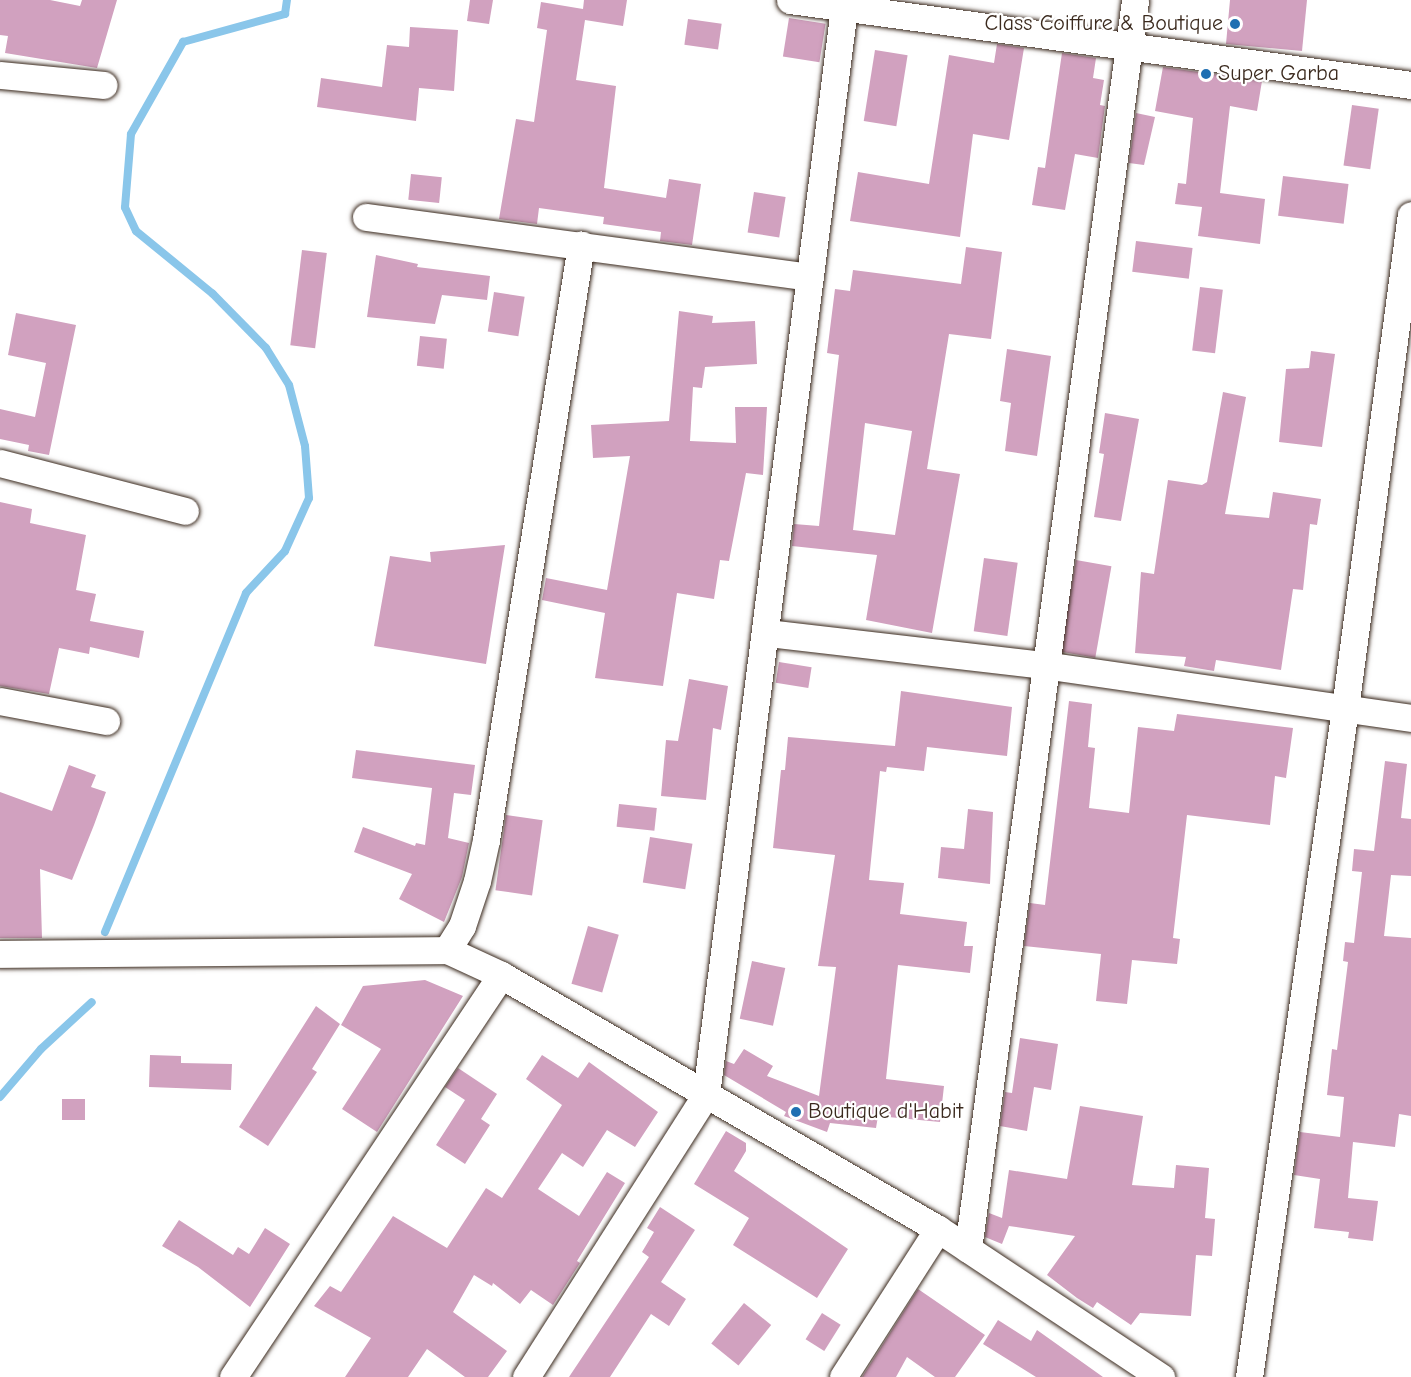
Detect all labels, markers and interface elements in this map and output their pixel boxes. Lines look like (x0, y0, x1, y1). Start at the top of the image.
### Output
place label: Class Coiffure & Boutique (984, 11, 1223, 37)
marker: Class Coiffure & Boutique (1228, 17, 1242, 31)
place label: Super Garba (1218, 61, 1339, 87)
marker: Super Garba (1199, 67, 1213, 81)
place label: Boutique d'Habit (808, 1099, 963, 1125)
marker: Boutique d'Habit (789, 1105, 803, 1119)

